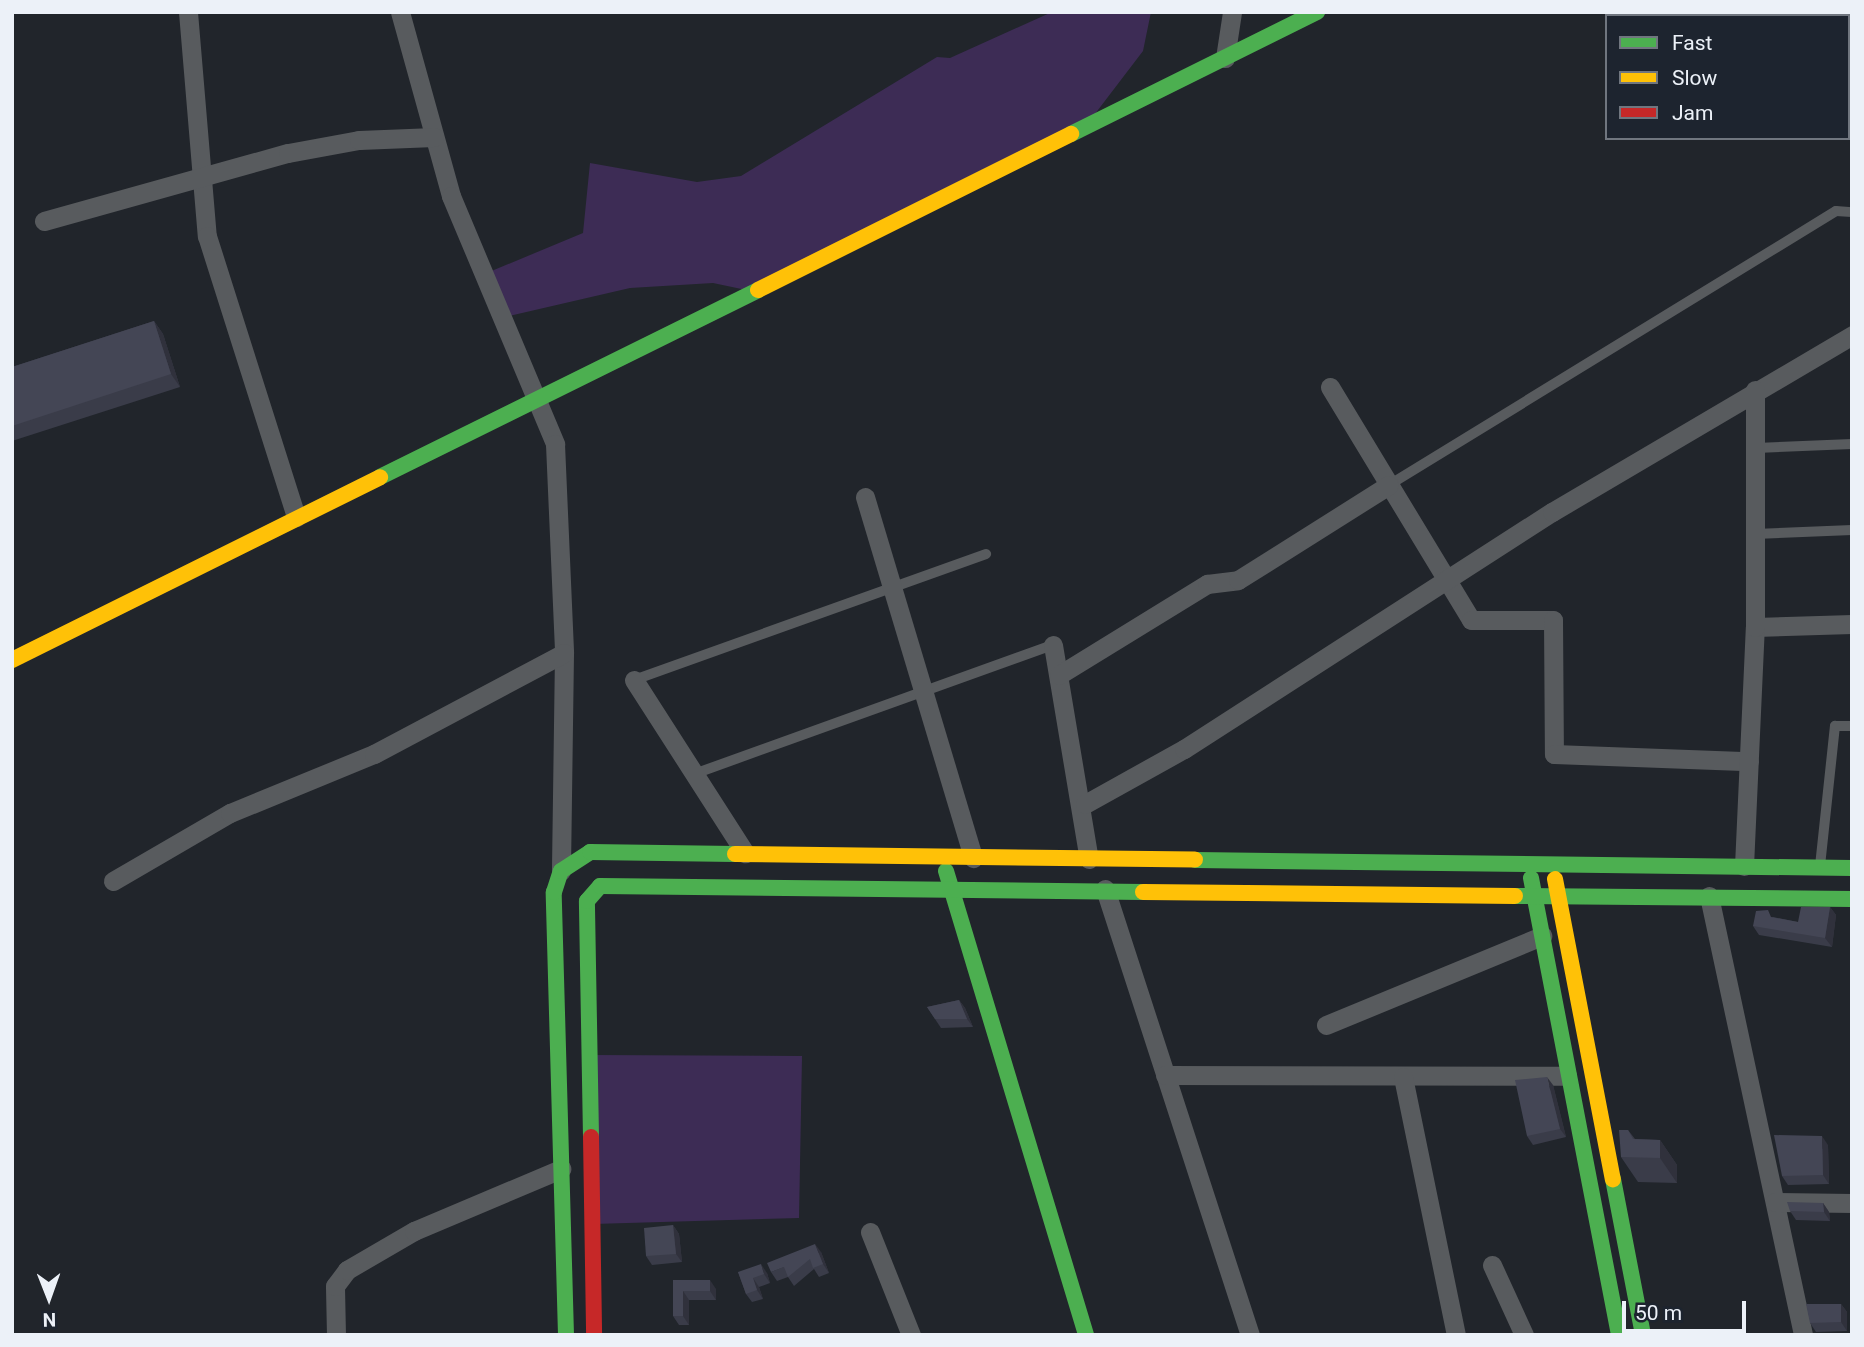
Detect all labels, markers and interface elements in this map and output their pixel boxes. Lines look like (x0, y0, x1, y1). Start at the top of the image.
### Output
legend (1605, 14, 1850, 140)
text: Fast (1672, 31, 1712, 55)
text: Slow (1672, 66, 1717, 90)
text: Jam (1672, 101, 1713, 125)
north arrow (14, 1263, 84, 1333)
scale bar (1626, 1288, 1750, 1332)
text: 50 m (1635, 1301, 1682, 1325)
text: N (42, 1308, 56, 1331)

